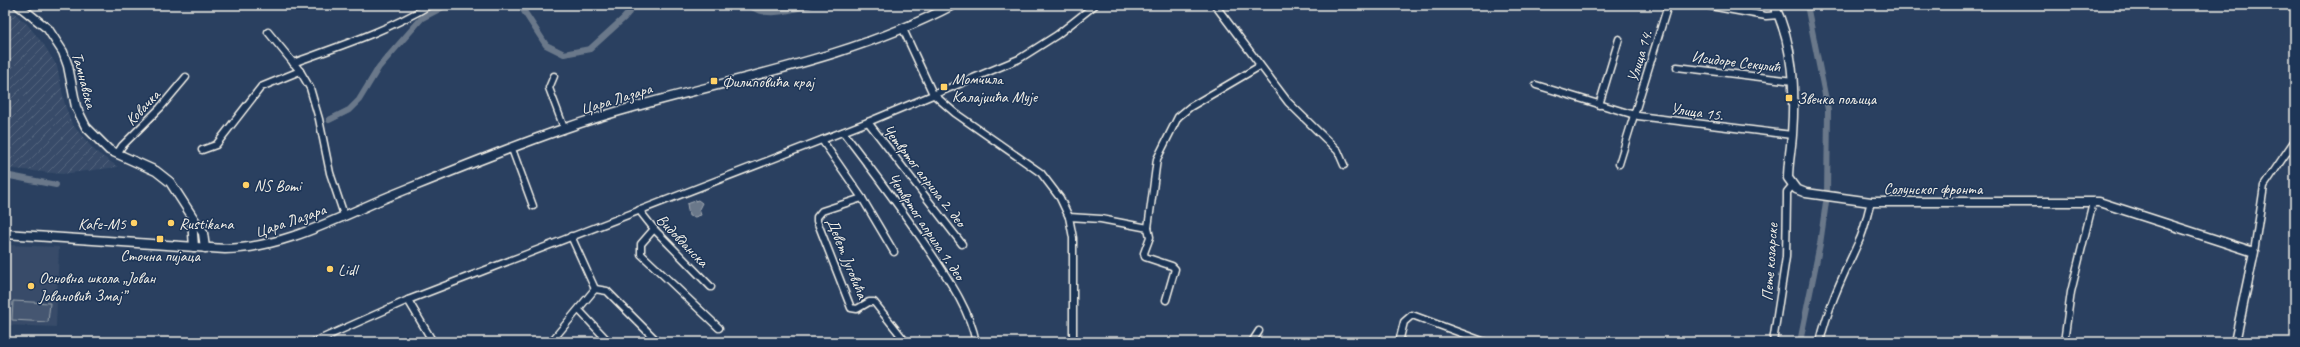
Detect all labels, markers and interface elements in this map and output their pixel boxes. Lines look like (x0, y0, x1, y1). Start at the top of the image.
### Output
street label: Улица 14. (1623, 27, 1658, 85)
street label: Исидоре Секулић (1691, 47, 1782, 77)
street label: Тамнавска (67, 50, 101, 112)
place label: Момчила Калајџића Мује (952, 69, 1039, 107)
place label: Филиповића крај (722, 72, 816, 92)
marker: Филиповића крај (709, 76, 719, 86)
street label: Цара Лазара (578, 78, 656, 119)
marker: Момчила Калајџића Мује (939, 82, 949, 92)
street label: Ковачка (121, 84, 165, 130)
place label: Звечка пољица (1797, 89, 1878, 109)
marker: Звечка пољица (1784, 93, 1794, 103)
street label: Улица 15. (1669, 98, 1725, 126)
street label: Четвртог априла 2. део (878, 120, 972, 233)
street label: Четвртог априла 1. део (883, 169, 971, 286)
place label: NS Bomi (254, 176, 303, 196)
street label: Солунског фронта (1884, 179, 1984, 199)
marker: NS Bomi (241, 180, 251, 190)
street label: Цара Лазара (252, 199, 330, 242)
street label: Видовданска (652, 210, 713, 272)
place label: Kafe-M5 (78, 214, 127, 234)
place label: Rustikana (179, 214, 234, 234)
street label: Девет Југовића (822, 215, 873, 302)
marker: Kafe-M5 (129, 218, 139, 228)
marker: Rustikana (166, 218, 176, 228)
street label: Пете козарске (1757, 221, 1783, 302)
marker: Сточна пијаца (155, 234, 165, 244)
place label: Сточна пијаца (120, 246, 201, 266)
place label: Lidl (338, 260, 360, 280)
marker: Lidl (325, 264, 335, 274)
place label: Основна школа „Јован Јовановић Змај” (38, 268, 157, 306)
marker: Основна школа „Јован Јовановић Змај” (26, 281, 36, 291)

